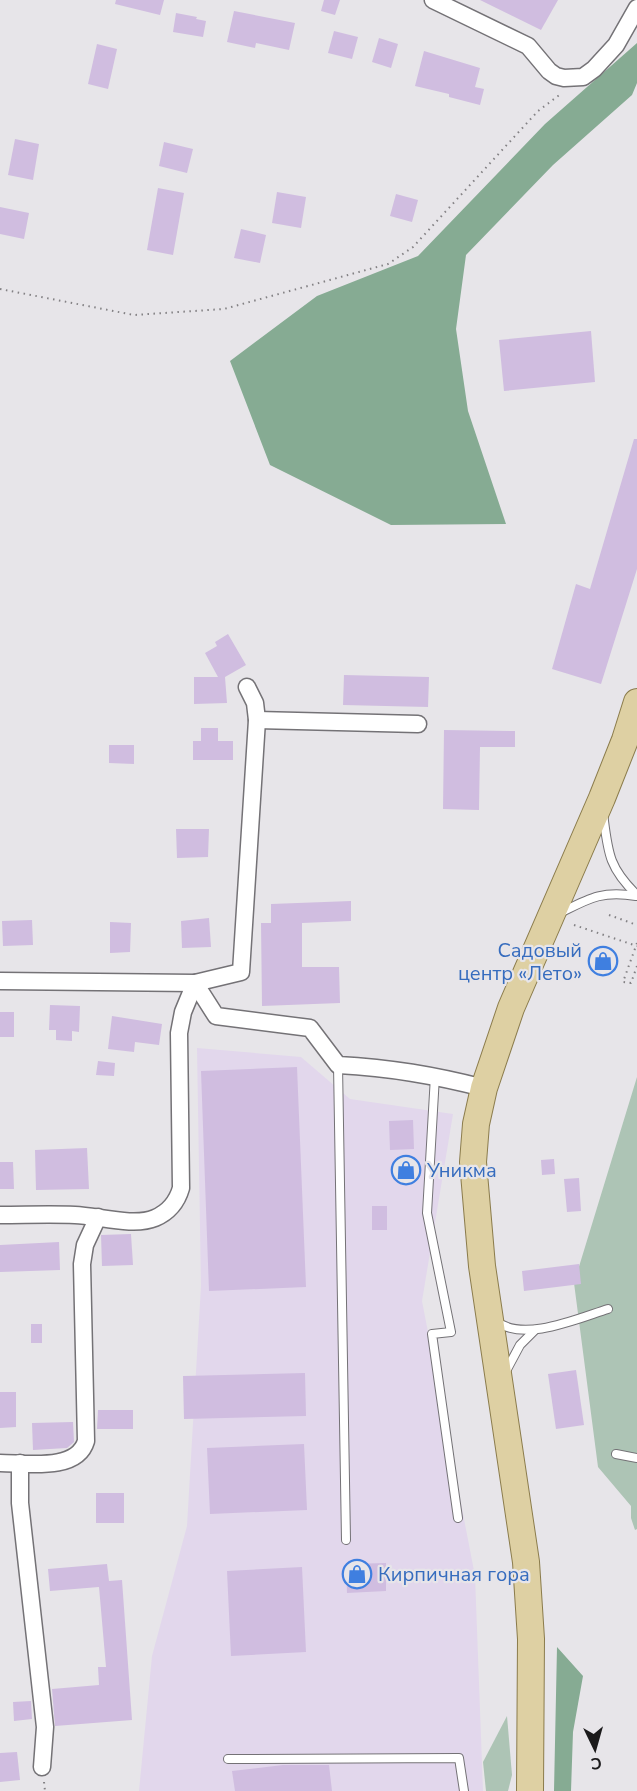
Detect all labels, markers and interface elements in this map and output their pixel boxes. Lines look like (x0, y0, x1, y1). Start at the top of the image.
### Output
place label: Садовый центр «Лето» (458, 937, 582, 987)
shop icon: Садовый центр «Лето» (587, 945, 619, 977)
shop icon: Уникма (390, 1154, 422, 1186)
place label: Уникма (426, 1157, 497, 1184)
shop icon: Кирпичная гора (341, 1558, 373, 1590)
place label: Кирпичная гора (378, 1561, 530, 1588)
north arrow (565, 1719, 625, 1779)
text: С (590, 1752, 603, 1774)

